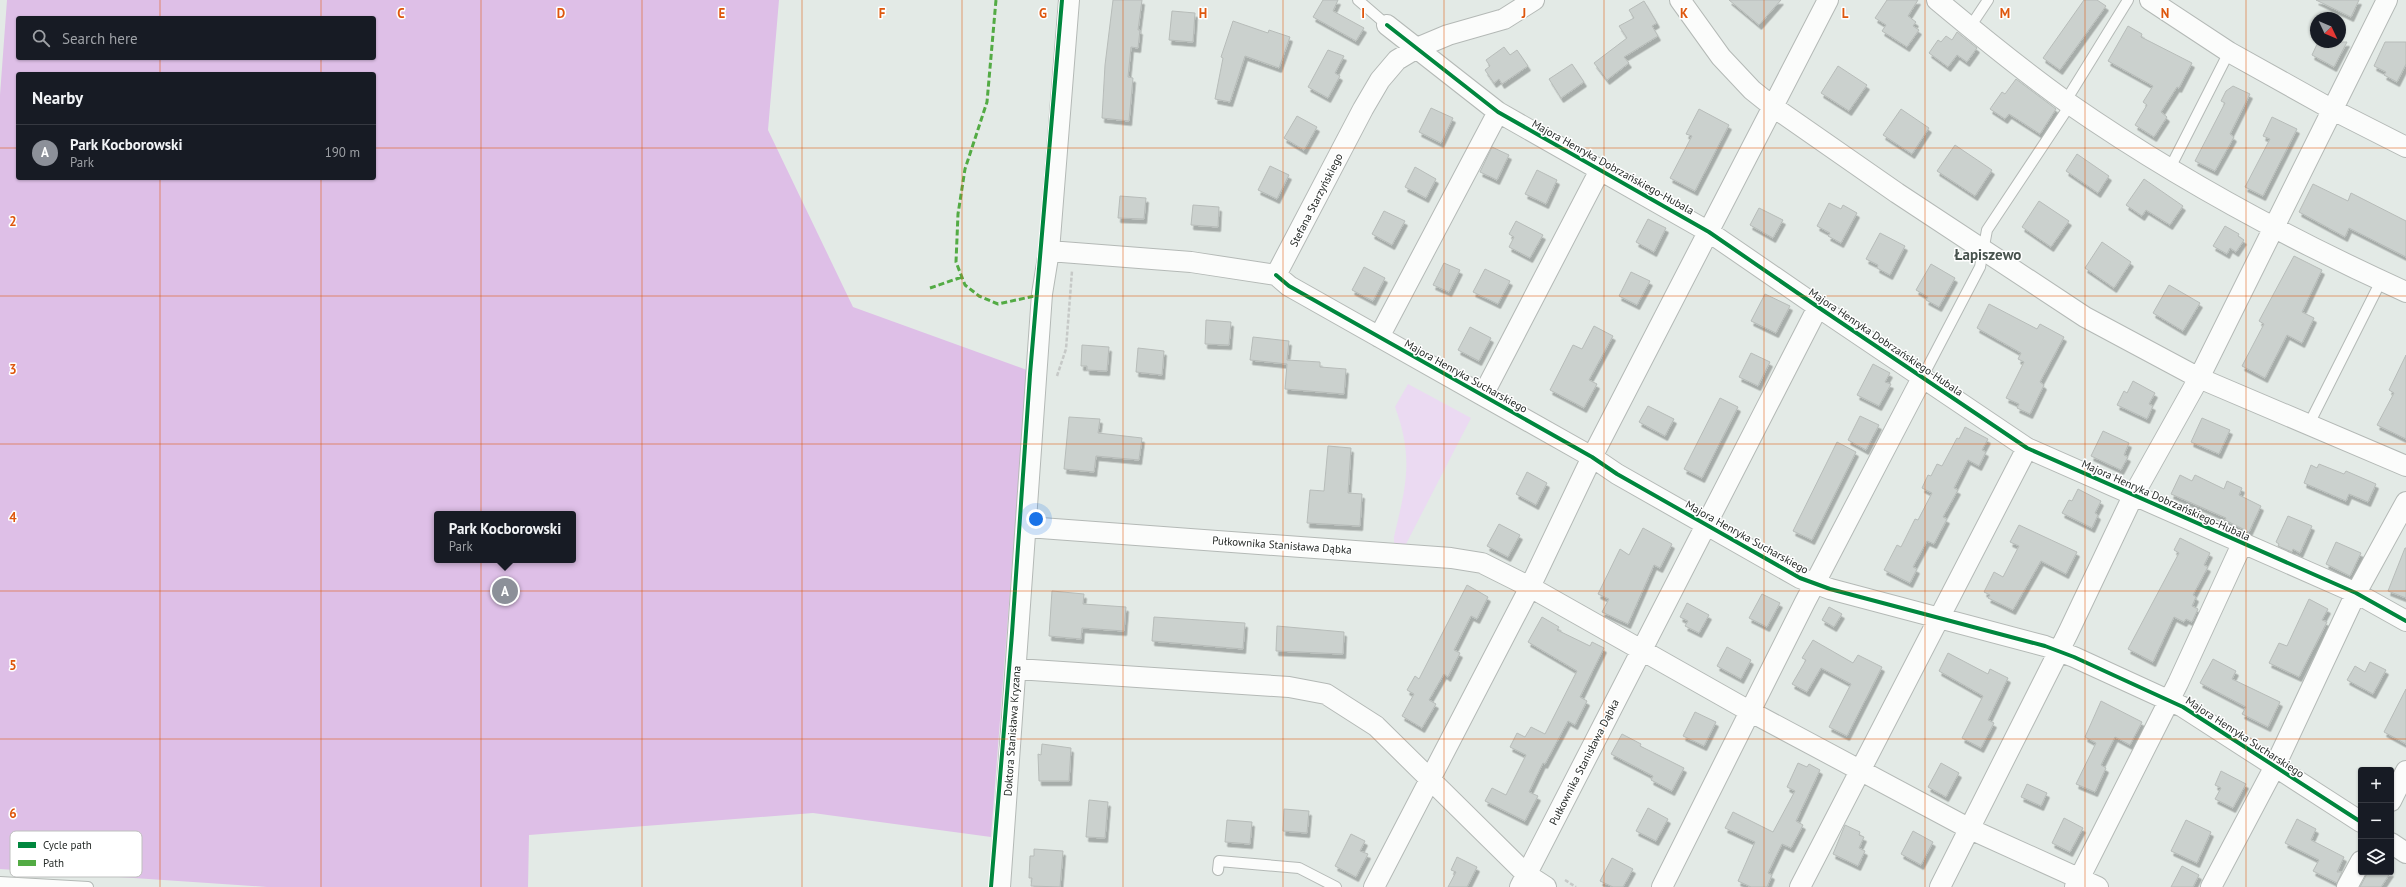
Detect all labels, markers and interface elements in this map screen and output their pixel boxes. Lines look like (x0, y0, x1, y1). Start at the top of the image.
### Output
text: C (397, 5, 405, 22)
text: D (557, 5, 565, 22)
text: E (719, 5, 726, 22)
text: F (879, 5, 886, 22)
text: G (1039, 5, 1047, 22)
text: H (1199, 5, 1207, 22)
text: I (1361, 5, 1365, 22)
text: J (1521, 5, 1526, 22)
text: K (1680, 5, 1688, 22)
text: L (1842, 5, 1849, 22)
text: M (2000, 5, 2010, 22)
text: N (2161, 5, 2169, 22)
north arrow (2310, 12, 2346, 48)
search box (16, 16, 376, 60)
icon: search (30, 27, 52, 49)
text: Search here (62, 29, 138, 48)
text: Nearby (32, 87, 83, 109)
street label: Majora Henryka Dobrzańskiego-Hubala (1529, 116, 1697, 218)
text: Park Kocborowski (70, 135, 183, 154)
text: A (41, 144, 49, 161)
text: 190 m (325, 144, 360, 161)
street label: Stefana Starzyńskiego (1286, 151, 1346, 249)
text: Park (70, 154, 94, 171)
text: 2 (9, 213, 17, 230)
district label: Łapiszewo (1955, 245, 2021, 264)
street label: Majora Henryka Dobrzańskiego-Hubala (1806, 285, 1966, 399)
street label: Majora Henryka Sucharskiego (1402, 336, 1530, 416)
text: 3 (9, 361, 17, 378)
street label: Majora Henryka Dobrzańskiego-Hubala (2079, 456, 2253, 544)
street label: Majora Henryka Sucharskiego (1683, 497, 1811, 577)
text: 4 (9, 509, 17, 526)
your location (1026, 509, 1046, 529)
popup (434, 511, 576, 563)
text: Park Kocborowski (449, 519, 561, 538)
street label: Pułkownika Stanisława Dąbka (1212, 533, 1352, 557)
text: Park (449, 538, 473, 555)
pin: A (492, 576, 518, 606)
text: 5 (9, 657, 17, 674)
street label: Doktora Stanisława Kryzana (1000, 665, 1024, 797)
street label: Majora Henryka Sucharskiego (2183, 693, 2307, 781)
street label: Pułkownika Stanisława Dąbka (1546, 697, 1622, 827)
map controls (2358, 767, 2394, 875)
button: + (2358, 767, 2394, 803)
button: − (2358, 803, 2394, 839)
text: 6 (9, 805, 17, 822)
legend (10, 831, 142, 877)
text: Cycle path (43, 838, 92, 852)
button: layers (2358, 839, 2394, 875)
text: Path (43, 856, 64, 870)

